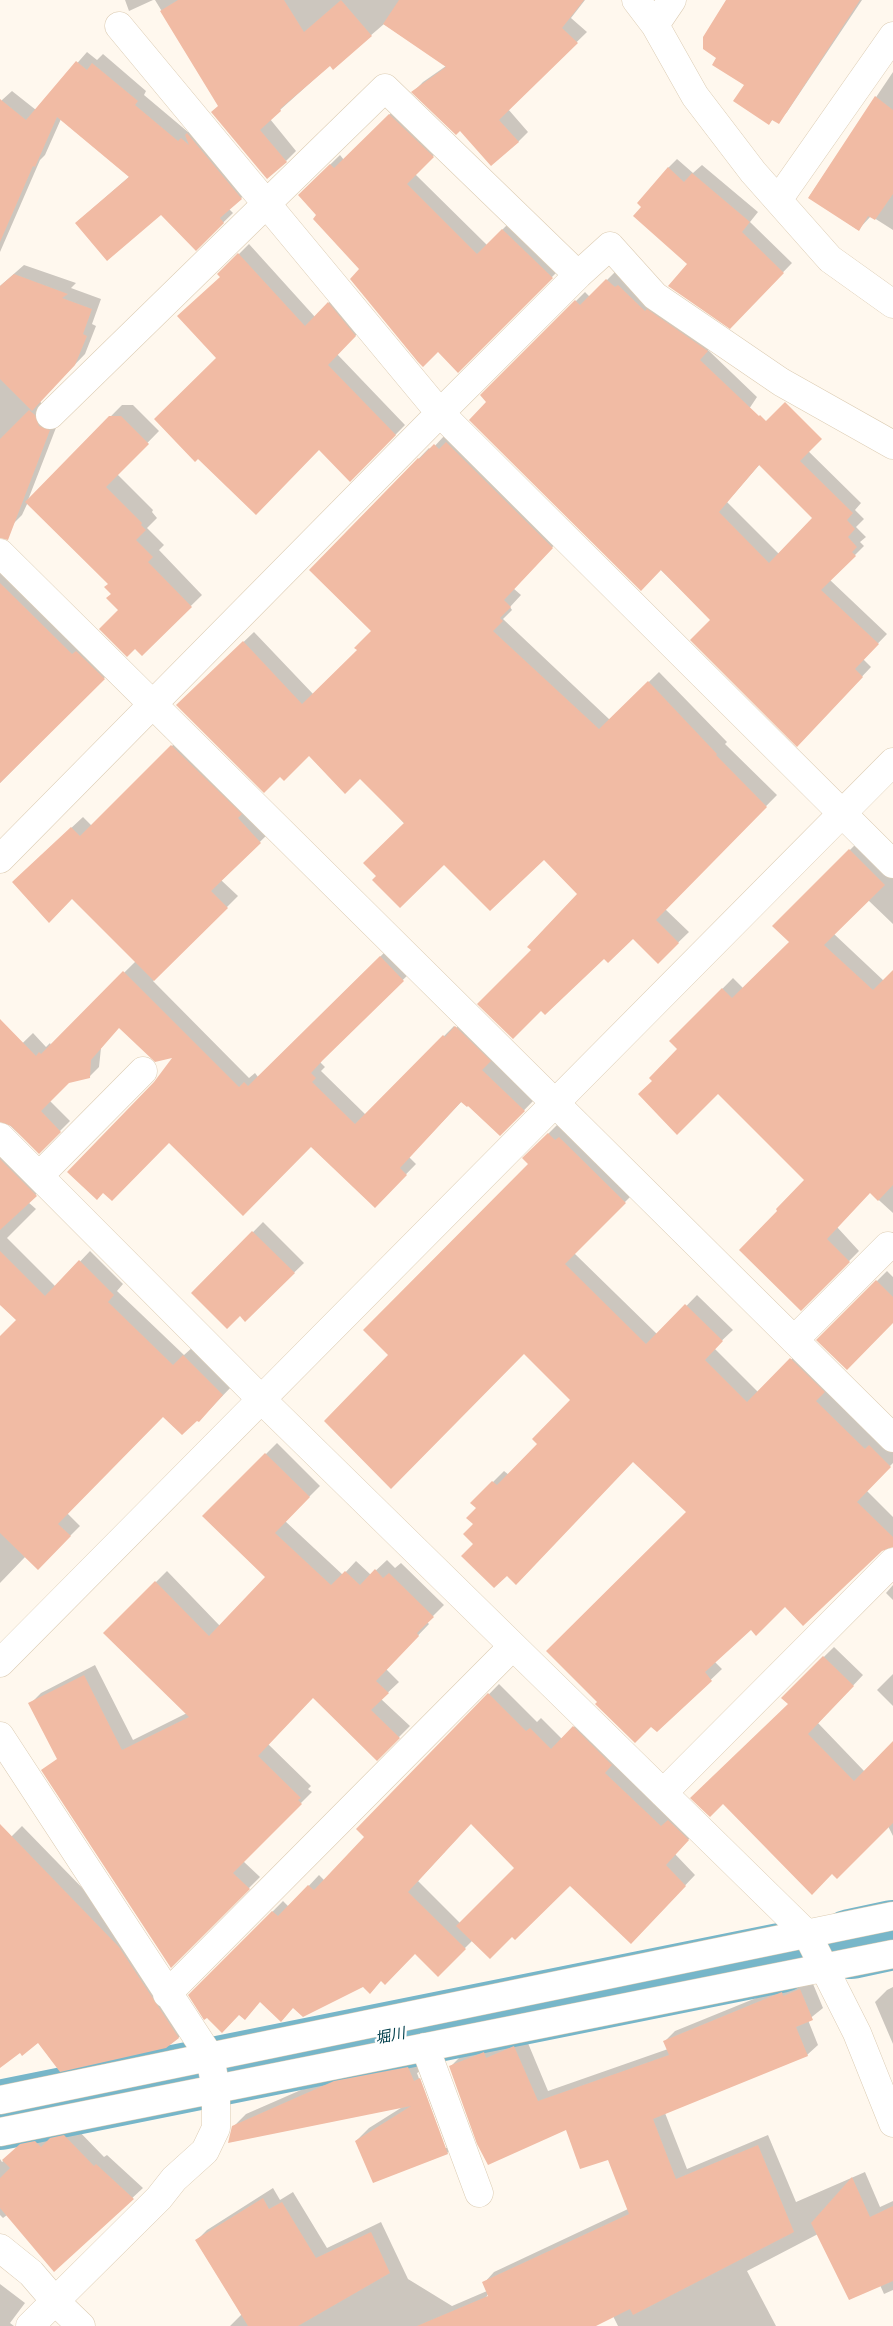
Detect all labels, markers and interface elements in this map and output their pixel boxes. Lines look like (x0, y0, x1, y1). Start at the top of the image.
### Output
water label: 堀川 (374, 2024, 406, 2048)

